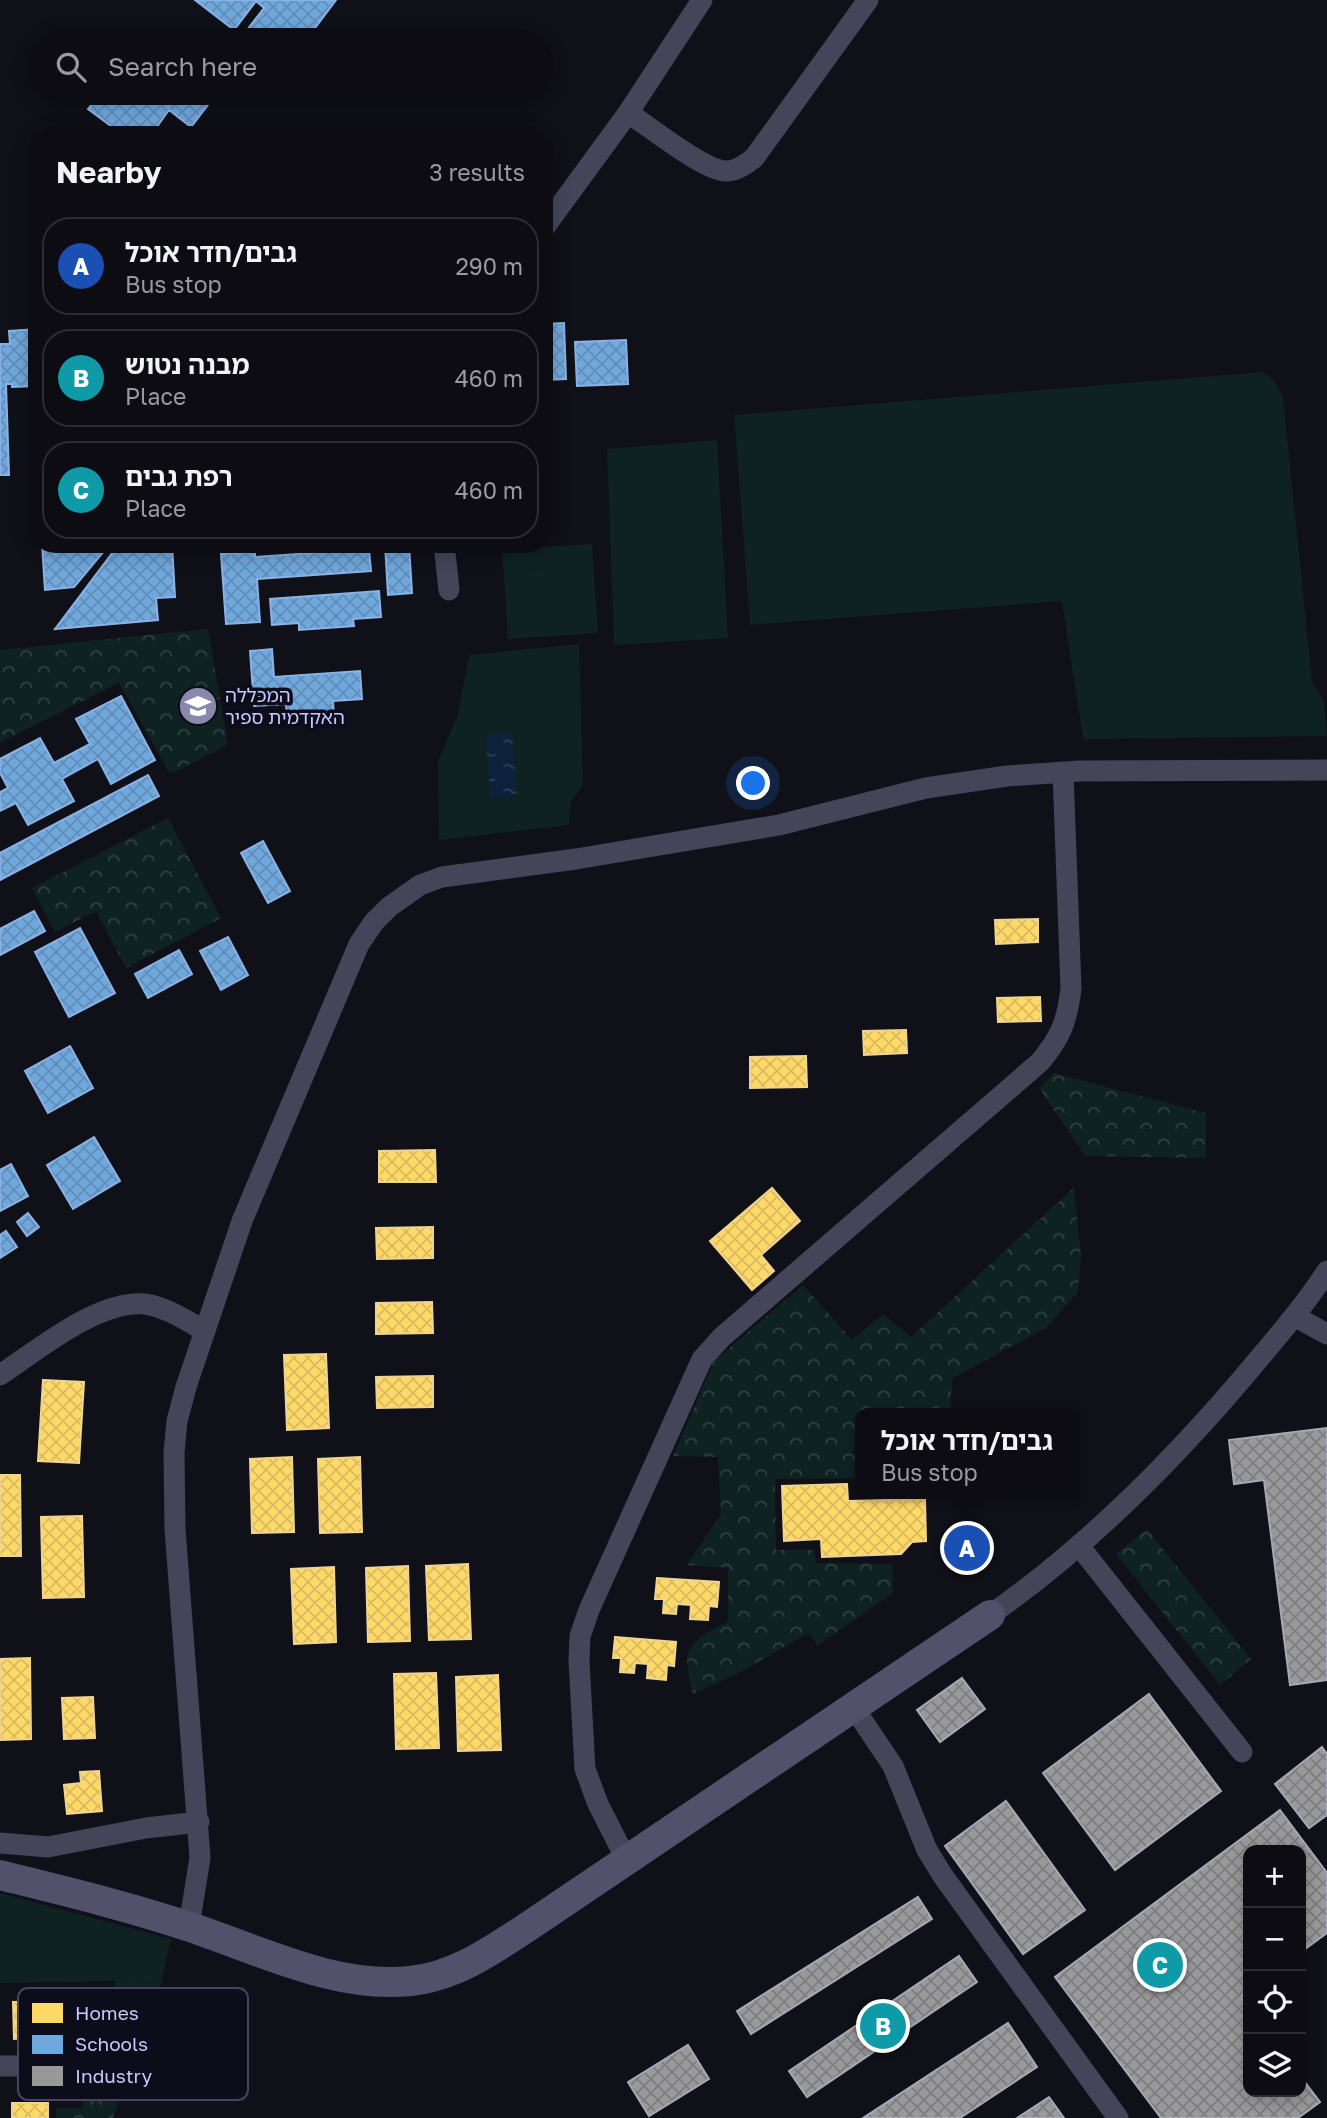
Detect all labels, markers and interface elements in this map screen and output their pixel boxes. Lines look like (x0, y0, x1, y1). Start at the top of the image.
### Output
search box (28, 28, 553, 105)
icon: search (52, 48, 90, 86)
text: Search here (108, 51, 257, 82)
text: Nearby (56, 154, 161, 190)
text: 3 results (429, 158, 525, 186)
text: גבים/חדר אוכל (125, 237, 297, 268)
text: A (73, 252, 89, 280)
text: 290 m (455, 252, 523, 280)
text: Bus stop (125, 270, 222, 298)
text: מבנה נטוש (125, 349, 249, 380)
text: B (73, 364, 89, 392)
text: 460 m (455, 364, 523, 392)
text: Place (125, 382, 186, 410)
text: רפת גבים (125, 461, 233, 492)
text: C (73, 476, 89, 504)
text: 460 m (455, 476, 523, 504)
text: Place (125, 494, 186, 522)
place label: המכללה האקדמית ספיר (225, 683, 345, 728)
school or university icon: המכללה האקדמית ספיר (177, 685, 219, 727)
your location (736, 766, 770, 800)
popup (855, 1408, 1079, 1499)
text: גבים/חדר אוכל (881, 1425, 1053, 1456)
text: Bus stop (881, 1458, 978, 1486)
pin: A (944, 1522, 990, 1574)
map controls (1243, 1845, 1306, 2097)
button: + (1243, 1845, 1306, 1908)
button: − (1243, 1908, 1306, 1971)
pin: C (1137, 1939, 1183, 1991)
button: locate (1243, 1971, 1306, 2034)
legend (18, 1988, 248, 2100)
pin: B (860, 2000, 906, 2052)
text: Homes (75, 2001, 139, 2024)
text: Schools (75, 2032, 148, 2055)
button: layers (1243, 2034, 1306, 2097)
text: Industry (75, 2064, 152, 2087)

